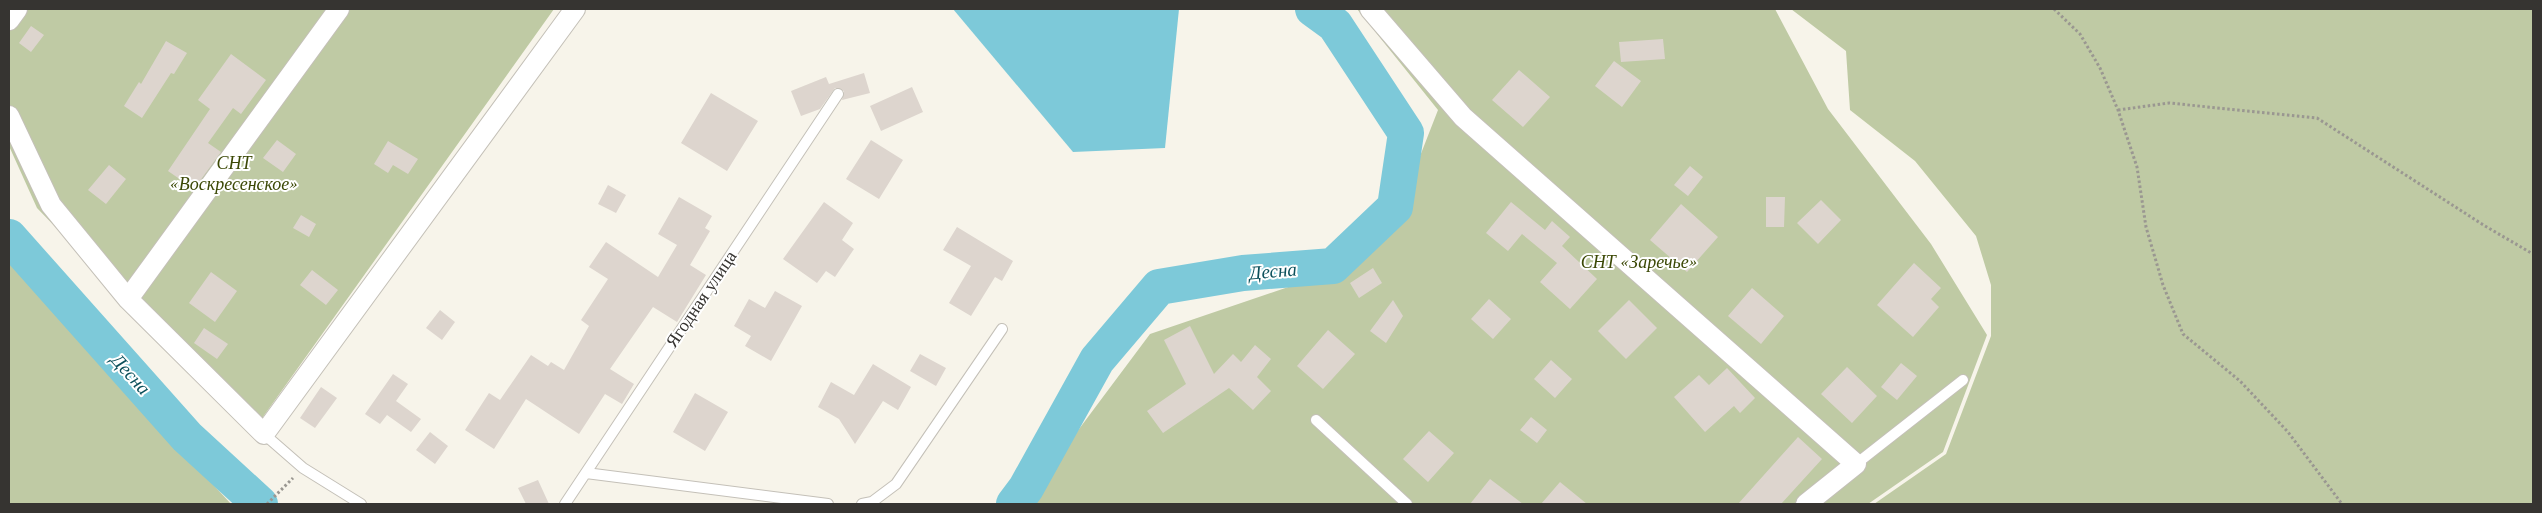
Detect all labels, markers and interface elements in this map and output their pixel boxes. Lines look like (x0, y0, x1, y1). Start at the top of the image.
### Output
park label: СНТ «Воскресенское» (170, 152, 298, 195)
street label: Ягодная улица (661, 246, 741, 352)
park label: СНТ «Заречье» (1581, 251, 1697, 273)
water label: Десна (1246, 257, 1298, 285)
water label: Десна (105, 347, 155, 399)

